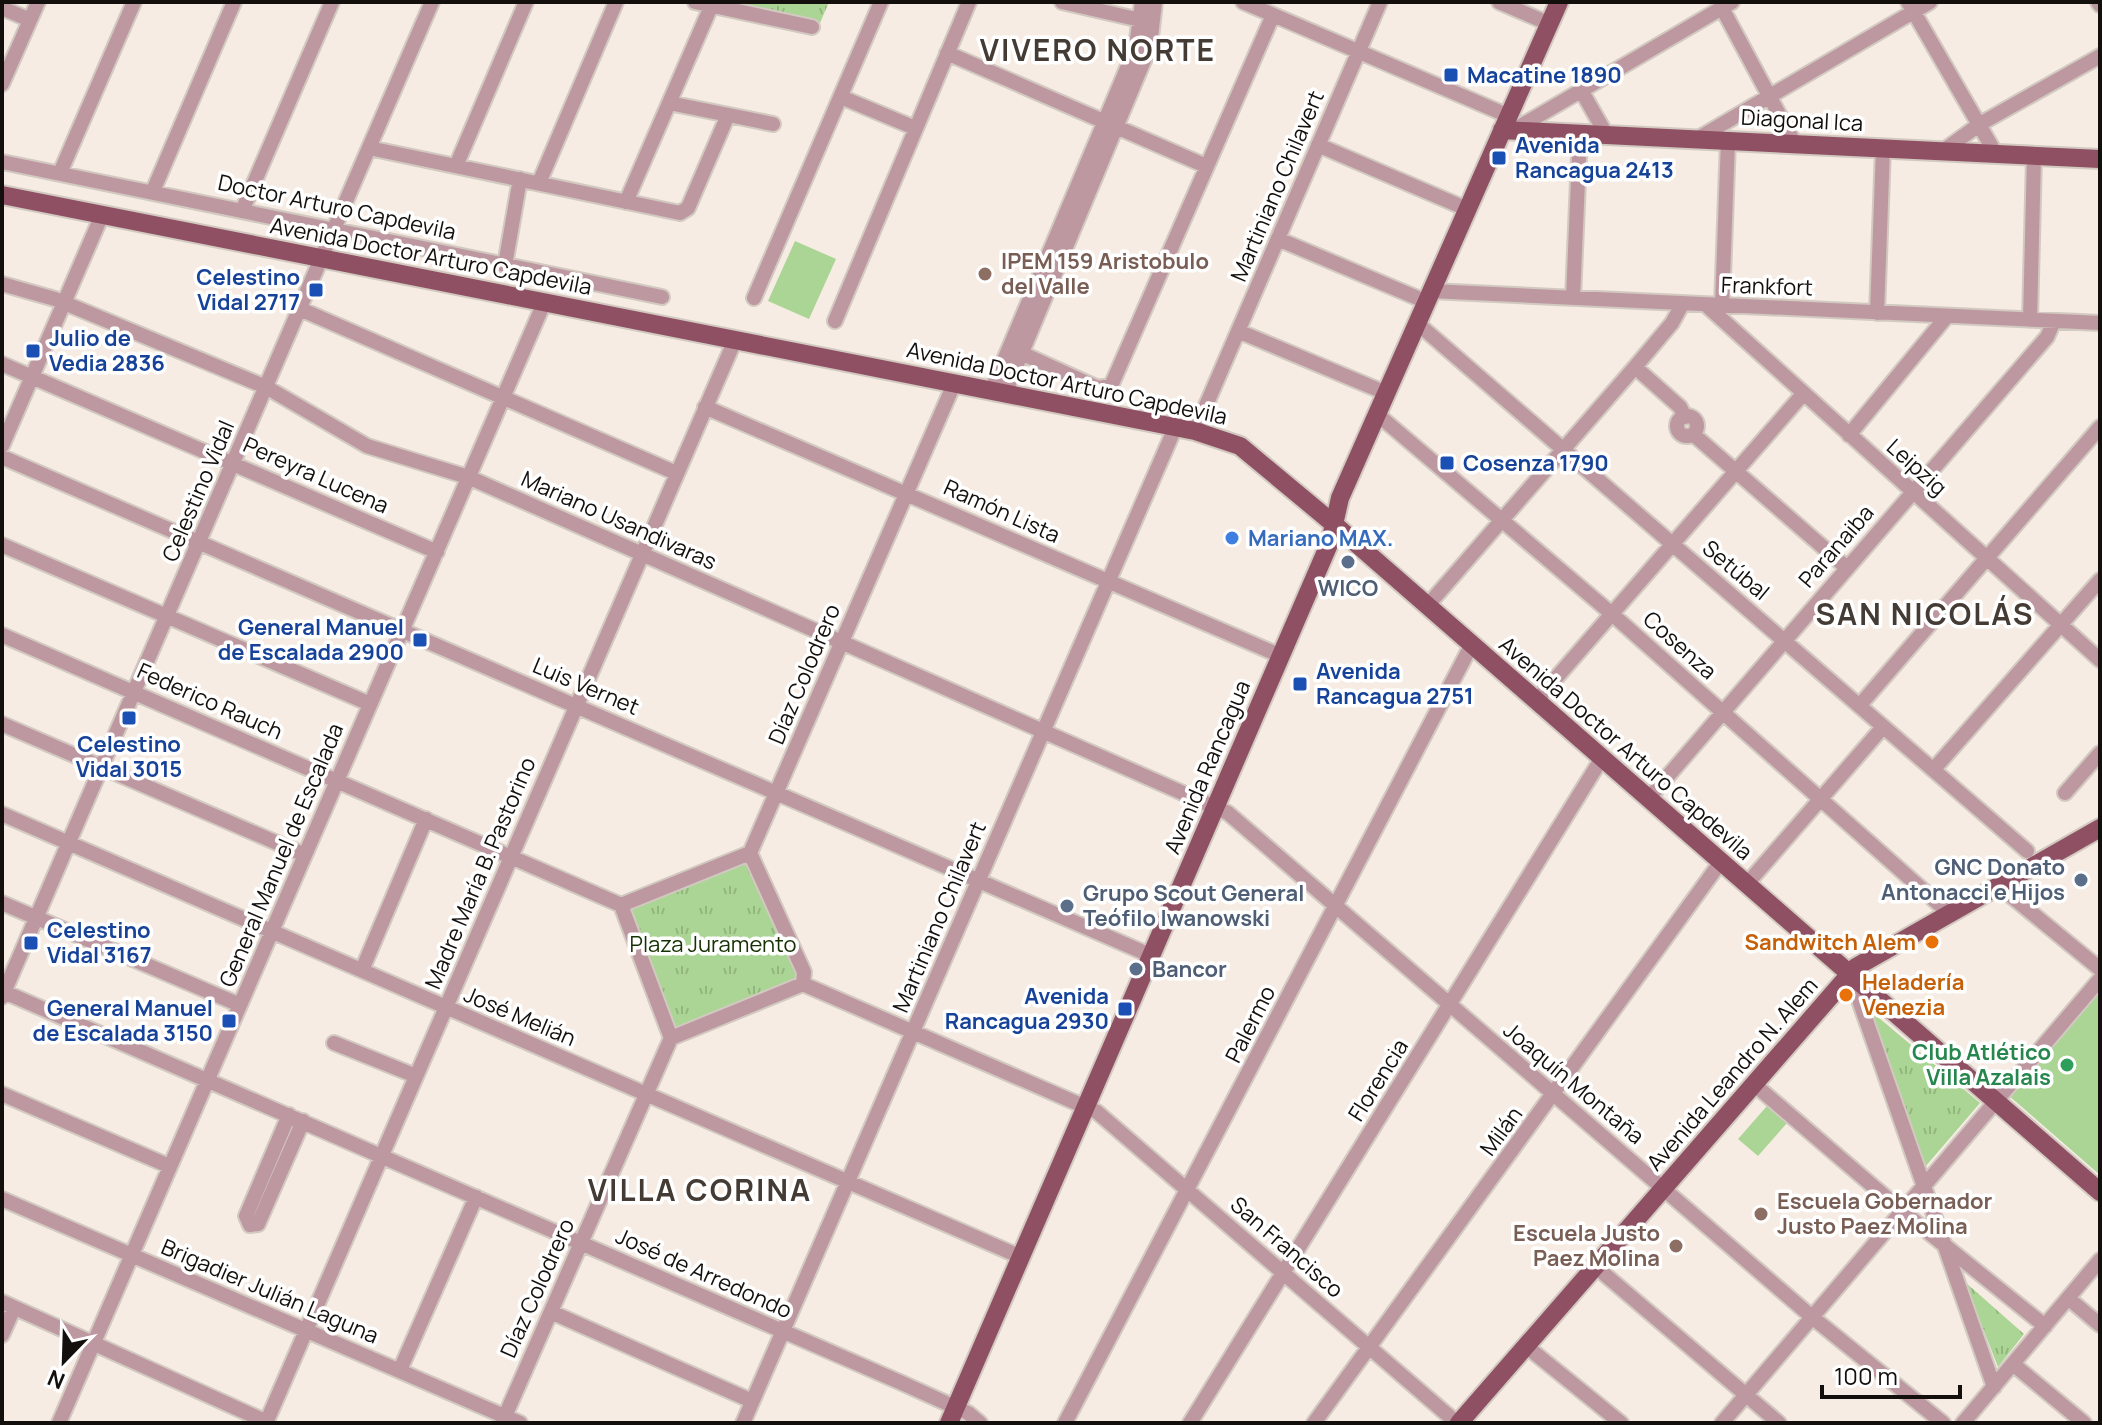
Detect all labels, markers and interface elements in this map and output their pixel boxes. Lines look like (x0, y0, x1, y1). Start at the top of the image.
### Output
district label: VIVERO NORTE (980, 29, 1216, 70)
place label: Macatine 1890 (1467, 60, 1622, 90)
marker: Macatine 1890 (1442, 66, 1460, 84)
street label: Martiniano Chilavert (1223, 86, 1331, 286)
street label: Diagonal Ica (1740, 102, 1864, 138)
place label: Avenida Rancagua 2413 (1515, 130, 1674, 185)
marker: Avenida Rancagua 2413 (1490, 149, 1508, 167)
street label: Doctor Arturo Capdevila (215, 167, 459, 247)
street label: Avenida Doctor Arturo Capdevila (268, 210, 594, 302)
place label: IPEM 159 Aristobulo del Valle (1001, 246, 1209, 301)
place label: Celestino Vidal 2717 (196, 262, 300, 317)
marker: IPEM 159 Aristobulo del Valle (976, 265, 994, 283)
street label: Frankfort (1721, 269, 1814, 303)
marker: Celestino Vidal 2717 (307, 281, 325, 299)
place label: Julio de Vedia 2836 (49, 323, 165, 378)
street label: Avenida Doctor Arturo Capdevila (904, 334, 1230, 432)
marker: Julio de Vedia 2836 (24, 342, 42, 360)
street label: Celestino Vidal (155, 416, 241, 566)
street label: Pereyra Lucena (239, 430, 393, 520)
street label: Leipzig (1880, 432, 1954, 502)
place label: Cosenza 1790 (1463, 448, 1609, 478)
marker: Cosenza 1790 (1438, 454, 1456, 472)
street label: Mariano Usandivaras (517, 463, 721, 577)
street label: Ramón Lista (939, 472, 1065, 550)
street label: Paranaiba (1792, 498, 1880, 594)
place label: Mariano MAX. (1248, 523, 1393, 553)
marker: Mariano MAX. (1223, 529, 1241, 547)
street label: Setúbal (1696, 533, 1776, 607)
marker: WICO (1339, 553, 1357, 571)
place label: WICO (1318, 573, 1378, 603)
district label: SAN NICOLÁS (1815, 593, 2035, 634)
street label: Díaz Colodrero (761, 599, 847, 749)
street label: Cosenza (1637, 604, 1723, 686)
place label: General Manuel de Escalada 2900 (218, 612, 404, 667)
street label: Avenida Doctor Arturo Capdevila (1493, 629, 1759, 867)
marker: General Manuel de Escalada 2900 (411, 631, 429, 649)
street label: Luis Vernet (528, 650, 644, 722)
street label: Federico Rauch (133, 656, 287, 746)
place label: Avenida Rancagua 2751 (1316, 656, 1474, 711)
marker: Avenida Rancagua 2751 (1291, 675, 1309, 693)
street label: Avenida Rancagua (1157, 676, 1257, 858)
marker: Celestino Vidal 3015 (120, 709, 138, 727)
street label: General Manuel de Escalada (212, 719, 350, 991)
place label: Celestino Vidal 3015 (76, 729, 182, 784)
street label: Madre María B. Pastorino (418, 753, 542, 993)
street label: Martiniano Chilavert (885, 817, 993, 1017)
place label: GNC Donato Antonacci e Hijos (1881, 852, 2065, 907)
marker: GNC Donato Antonacci e Hijos (2072, 871, 2090, 889)
place label: Grupo Scout General Teófilo Iwanowski (1083, 878, 1304, 933)
marker: Grupo Scout General Teófilo Iwanowski (1058, 897, 1076, 915)
place label: Celestino Vidal 3167 (47, 915, 151, 970)
place label: Sandwitch Alem (1745, 927, 1916, 957)
park label: Plaza Juramento (630, 929, 796, 959)
marker: Sandwitch Alem (1923, 933, 1941, 951)
marker: Celestino Vidal 3167 (22, 934, 40, 952)
place label: Bancor (1152, 954, 1227, 984)
marker: Bancor (1127, 960, 1145, 978)
place label: Heladería Venezia (1862, 967, 1964, 1022)
street label: Avenida Leandro N. Alem (1640, 971, 1824, 1177)
street label: José Melián (459, 979, 581, 1053)
street label: Palermo (1218, 980, 1282, 1068)
place label: Avenida Rancagua 2930 (945, 981, 1109, 1036)
marker: Heladería Venezia (1837, 986, 1855, 1004)
place label: General Manuel de Escalada 3150 (33, 993, 213, 1048)
marker: Avenida Rancagua 2930 (1116, 1000, 1134, 1018)
marker: General Manuel de Escalada 3150 (220, 1012, 238, 1030)
street label: Joaquín Montaña (1497, 1015, 1651, 1151)
street label: Florencia (1341, 1033, 1415, 1127)
place label: Club Atlético Villa Azalais (1912, 1037, 2051, 1092)
marker: Club Atlético Villa Azalais (2058, 1056, 2076, 1074)
street label: Milán (1473, 1100, 1529, 1162)
district label: VILLA CORINA (588, 1169, 812, 1210)
place label: Escuela Gobernador Justo Paez Molina (1777, 1186, 1993, 1241)
street label: San Francisco (1224, 1190, 1350, 1304)
marker: Escuela Gobernador Justo Paez Molina (1752, 1205, 1770, 1223)
street label: Díaz Colodrero (493, 1214, 581, 1362)
place label: Escuela Justo Paez Molina (1513, 1218, 1660, 1273)
street label: José de Arredondo (611, 1221, 797, 1325)
street label: Brigadier Julián Laguna (157, 1232, 383, 1350)
marker: Escuela Justo Paez Molina (1667, 1237, 1685, 1255)
north arrow (24, 1321, 104, 1401)
scale bar (1822, 1349, 1960, 1399)
text: 100 m (1834, 1359, 1898, 1392)
text: N (43, 1363, 69, 1396)

